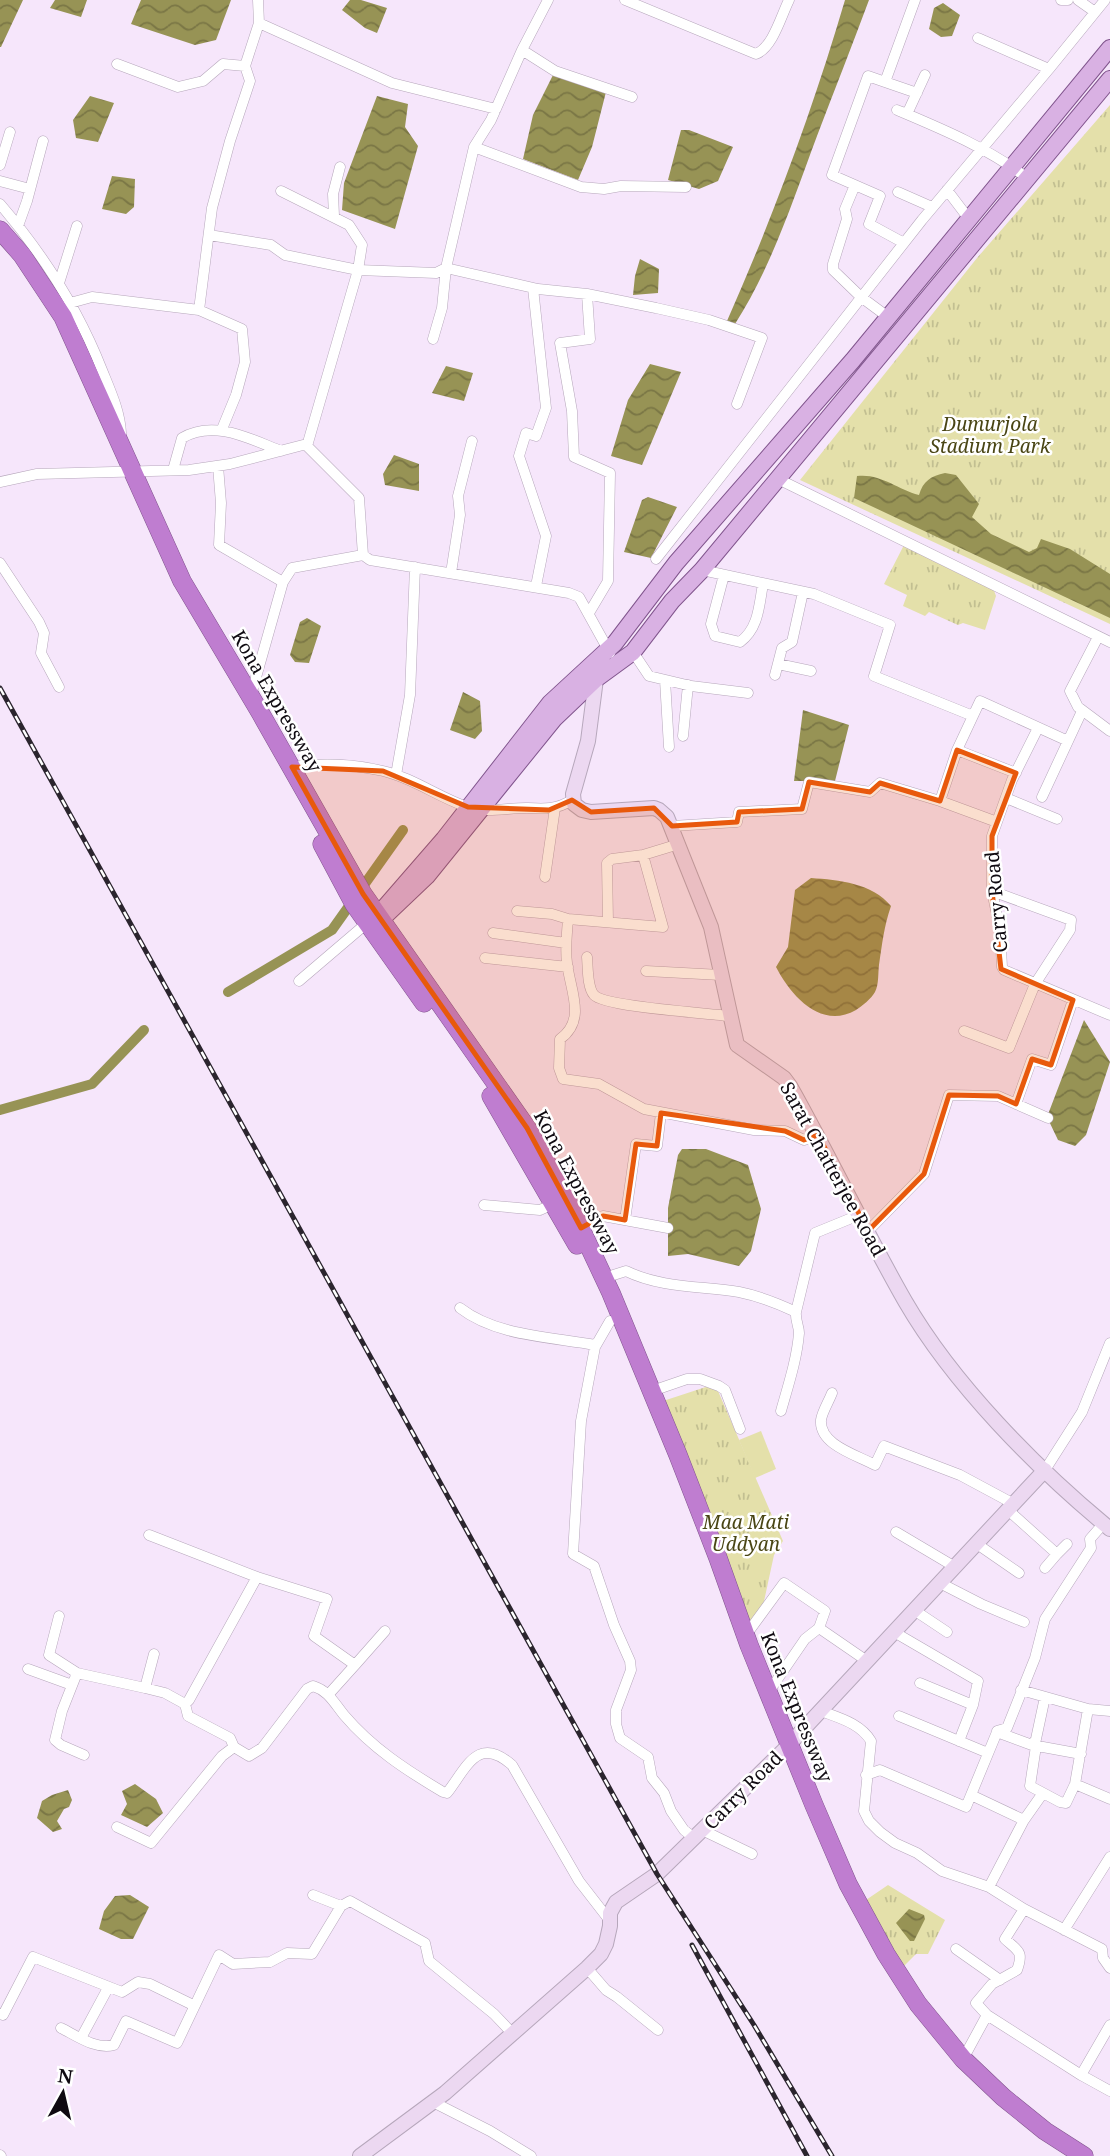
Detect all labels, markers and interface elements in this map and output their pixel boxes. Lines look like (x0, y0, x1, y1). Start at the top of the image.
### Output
park label: Dumurjola Stadium Park (930, 411, 1052, 459)
street label: Kona Expressway (226, 625, 328, 777)
street label: Carry Road (979, 850, 1013, 954)
street label: Sarat Chatterjee Road (774, 1077, 892, 1261)
street label: Kona Expressway (528, 1105, 626, 1259)
park label: Maa Mati Uddyan (702, 1509, 789, 1557)
street label: Kona Expressway (755, 1628, 839, 1786)
street label: Carry Road (698, 1745, 788, 1835)
north arrow (28, 2058, 98, 2128)
text: N (56, 2062, 75, 2090)

